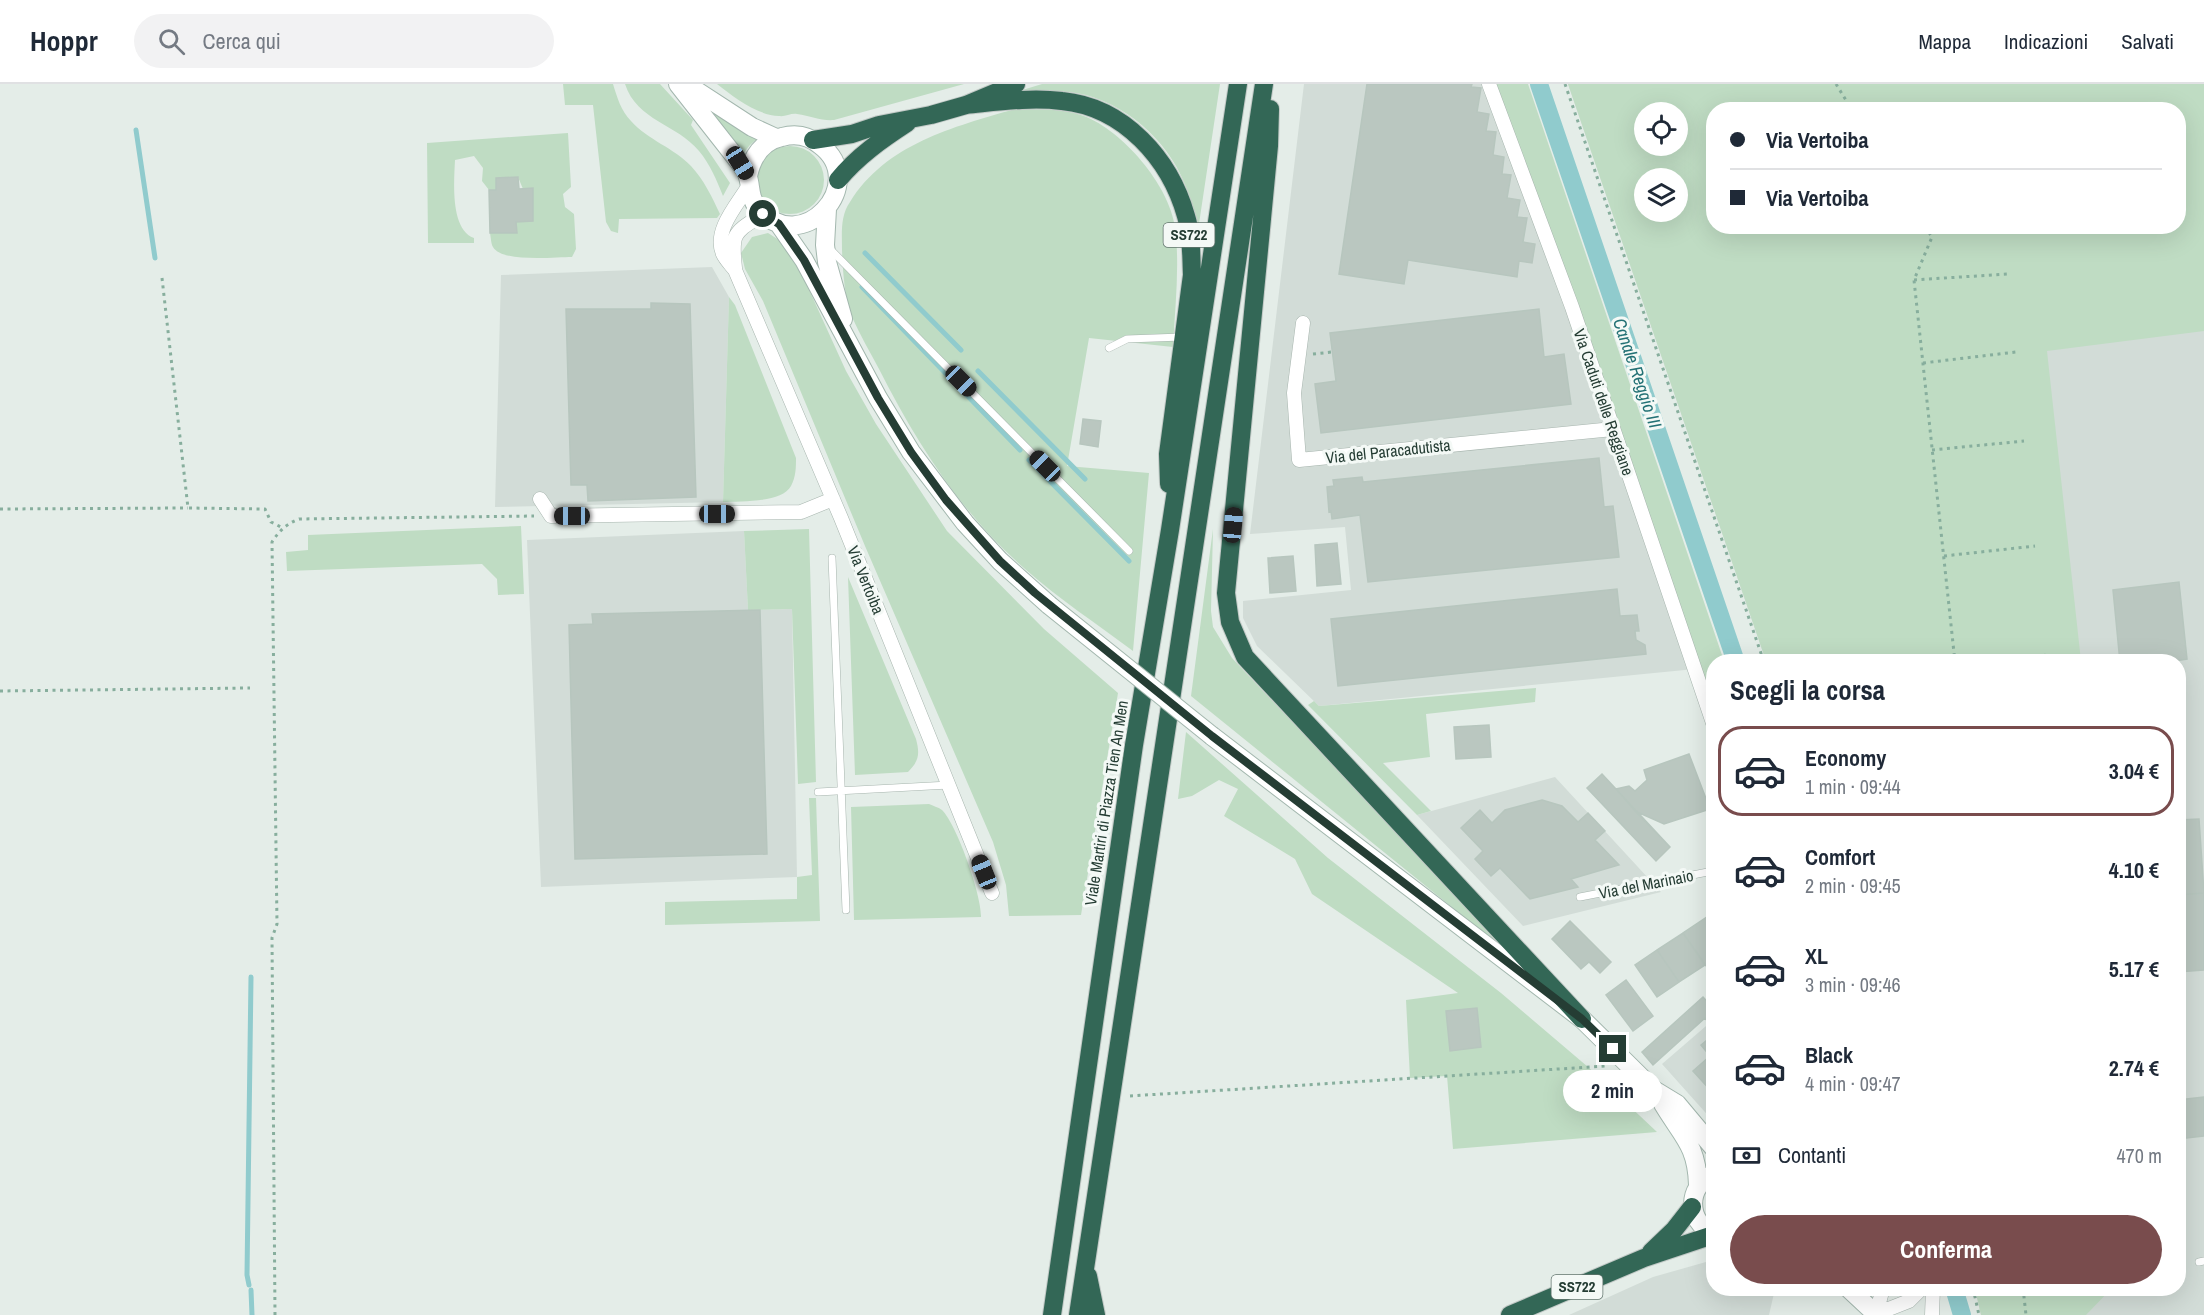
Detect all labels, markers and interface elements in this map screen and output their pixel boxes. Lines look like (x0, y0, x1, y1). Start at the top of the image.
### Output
search box (134, 14, 554, 68)
text: Hoppr (30, 22, 98, 60)
icon: search (155, 25, 188, 58)
text: Cerca qui (203, 26, 281, 56)
text: Mappa (1918, 27, 1971, 56)
text: Indicazioni (2004, 27, 2088, 56)
text: Salvati (2121, 27, 2174, 56)
map controls (1634, 102, 1688, 222)
button: locate (1634, 102, 1688, 156)
text: Via Vertoiba (1766, 125, 1869, 155)
car (723, 143, 757, 183)
button: layers (1634, 168, 1688, 222)
text: Via Vertoiba (1766, 183, 1869, 213)
route start (749, 200, 776, 227)
road number: SS722 (1164, 223, 1214, 247)
water label: Canale Reggio III (1607, 314, 1668, 431)
street label: Via Caduti delle Reggiane (1569, 326, 1639, 478)
car (942, 362, 980, 400)
street label: Via del Paracadutista (1325, 433, 1452, 468)
car (1026, 447, 1064, 485)
car (699, 505, 735, 523)
car (1222, 506, 1244, 544)
car (554, 507, 590, 525)
street label: Via Vertoiba (842, 542, 890, 618)
text: Scegli la corsa (1730, 672, 1885, 708)
street label: Viale Martiri di Piazza Tien An Men (1079, 699, 1133, 907)
text: Economy (1805, 743, 1886, 773)
icon: car (1733, 744, 1787, 798)
text: 3.04 € (2109, 756, 2159, 786)
text: 1 min · 09:44 (1805, 773, 1901, 800)
text: Comfort (1805, 842, 1875, 872)
icon: car (1733, 843, 1787, 897)
car (969, 852, 999, 892)
text: 4.10 € (2109, 855, 2159, 885)
street label: Via del Marinaio (1597, 864, 1695, 904)
text: 2 min · 09:45 (1805, 872, 1901, 899)
text: XL (1805, 941, 1828, 971)
icon: car (1733, 942, 1787, 996)
text: 5.17 € (2109, 954, 2159, 984)
text: 3 min · 09:46 (1805, 971, 1901, 998)
route end (1599, 1035, 1626, 1062)
text: Black (1805, 1040, 1853, 1070)
icon: car (1733, 1041, 1787, 1095)
text: 2.74 € (2109, 1053, 2159, 1083)
callout: 2 min (1564, 1070, 1662, 1112)
text: 4 min · 09:47 (1805, 1070, 1901, 1097)
text: 2 min (1591, 1077, 1634, 1104)
icon: cash (1730, 1139, 1763, 1172)
text: Contanti (1778, 1140, 1846, 1170)
text: 470 m (2116, 1142, 2162, 1169)
button: Conferma (1730, 1215, 2162, 1284)
road number: SS722 (1552, 1275, 1602, 1299)

